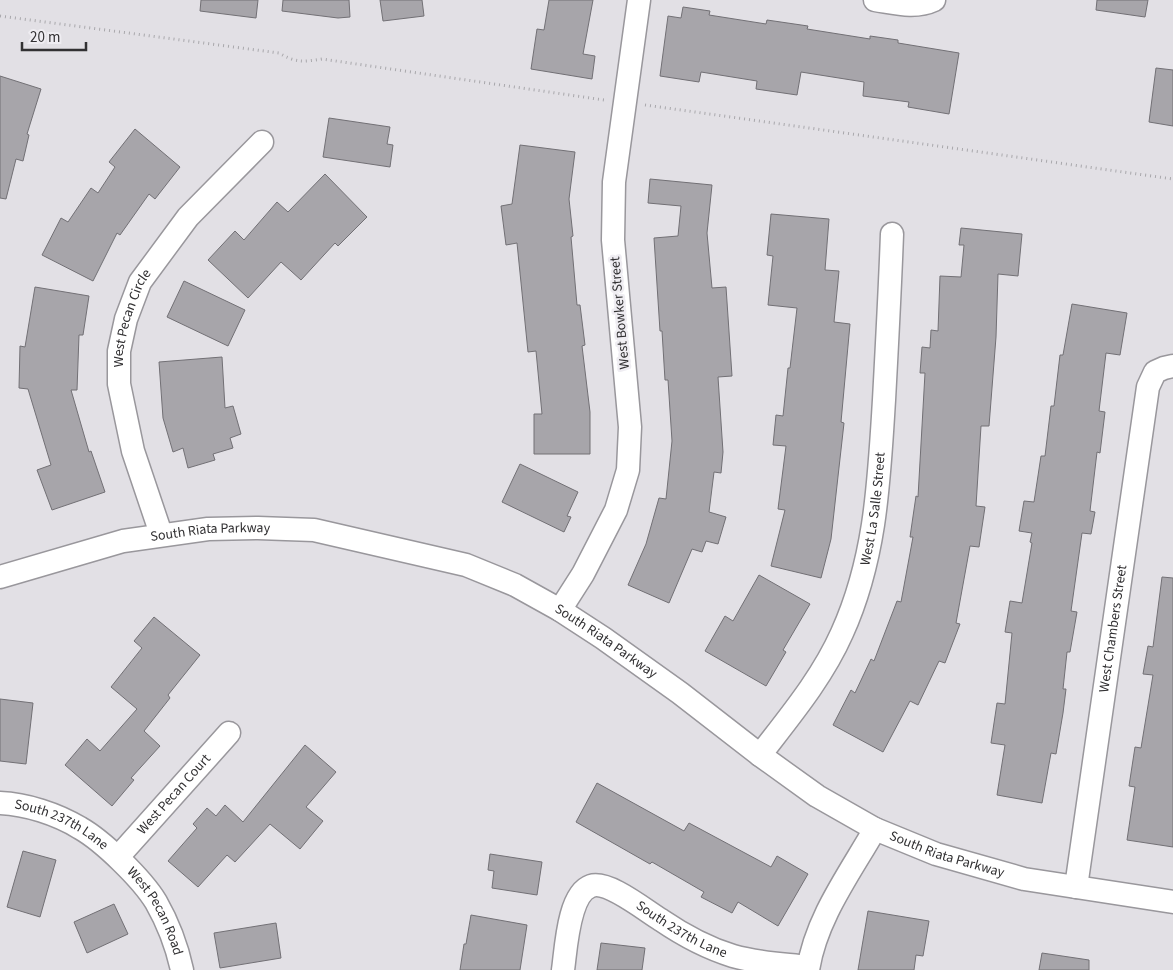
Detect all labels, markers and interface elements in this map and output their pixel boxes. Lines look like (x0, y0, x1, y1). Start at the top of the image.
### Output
scale bar (22, 20, 86, 52)
text: 20 m (30, 27, 60, 48)
street label: West Bowker Street (605, 255, 635, 370)
street label: West Pecan Circle (109, 265, 156, 367)
street label: West La Salle Street (855, 451, 891, 568)
street label: South Riata Parkway (149, 518, 271, 547)
street label: West Chambers Street (1094, 563, 1132, 694)
street label: South Riata Parkway (551, 599, 662, 684)
street label: West Pecan Court (132, 749, 216, 839)
street label: South 237th Lane (13, 795, 113, 855)
street label: South Riata Parkway (886, 826, 1007, 883)
street label: West Pecan Road (122, 863, 188, 958)
street label: South 237th Lane (632, 896, 730, 963)

